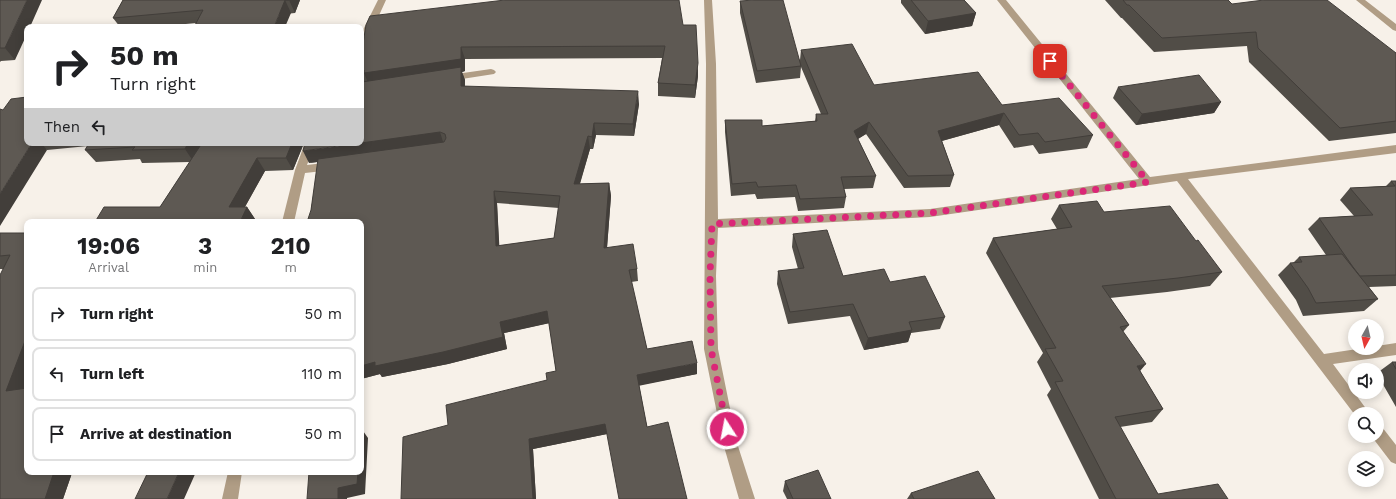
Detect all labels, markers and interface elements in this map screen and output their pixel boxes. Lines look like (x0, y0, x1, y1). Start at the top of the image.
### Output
text: 50 m (110, 39, 179, 72)
icon: right (44, 40, 96, 92)
pin (1033, 44, 1067, 78)
icon: arrive (1039, 50, 1061, 72)
text: Turn right (110, 73, 196, 94)
icon: left (88, 116, 110, 138)
text: Then (44, 118, 80, 136)
text: 19:06 (77, 232, 140, 260)
text: 3 (198, 232, 212, 260)
text: 210 (271, 232, 311, 260)
text: Arrival (88, 260, 129, 275)
text: min (193, 260, 217, 275)
text: m (284, 260, 297, 275)
icon: right (46, 303, 68, 325)
text: Turn right (80, 305, 153, 323)
text: 50 m (305, 305, 342, 323)
north arrow (1348, 319, 1384, 355)
map controls (1348, 319, 1384, 487)
icon: left (46, 363, 68, 385)
button: sound (1348, 363, 1384, 399)
text: Turn left (80, 365, 144, 383)
text: 110 m (302, 365, 342, 383)
button: search (1348, 407, 1384, 443)
position arrow (706, 408, 748, 450)
icon: arrive (46, 423, 68, 445)
text: Arrive at destination (80, 425, 232, 443)
text: 50 m (305, 425, 342, 443)
button: layers (1348, 451, 1384, 487)

